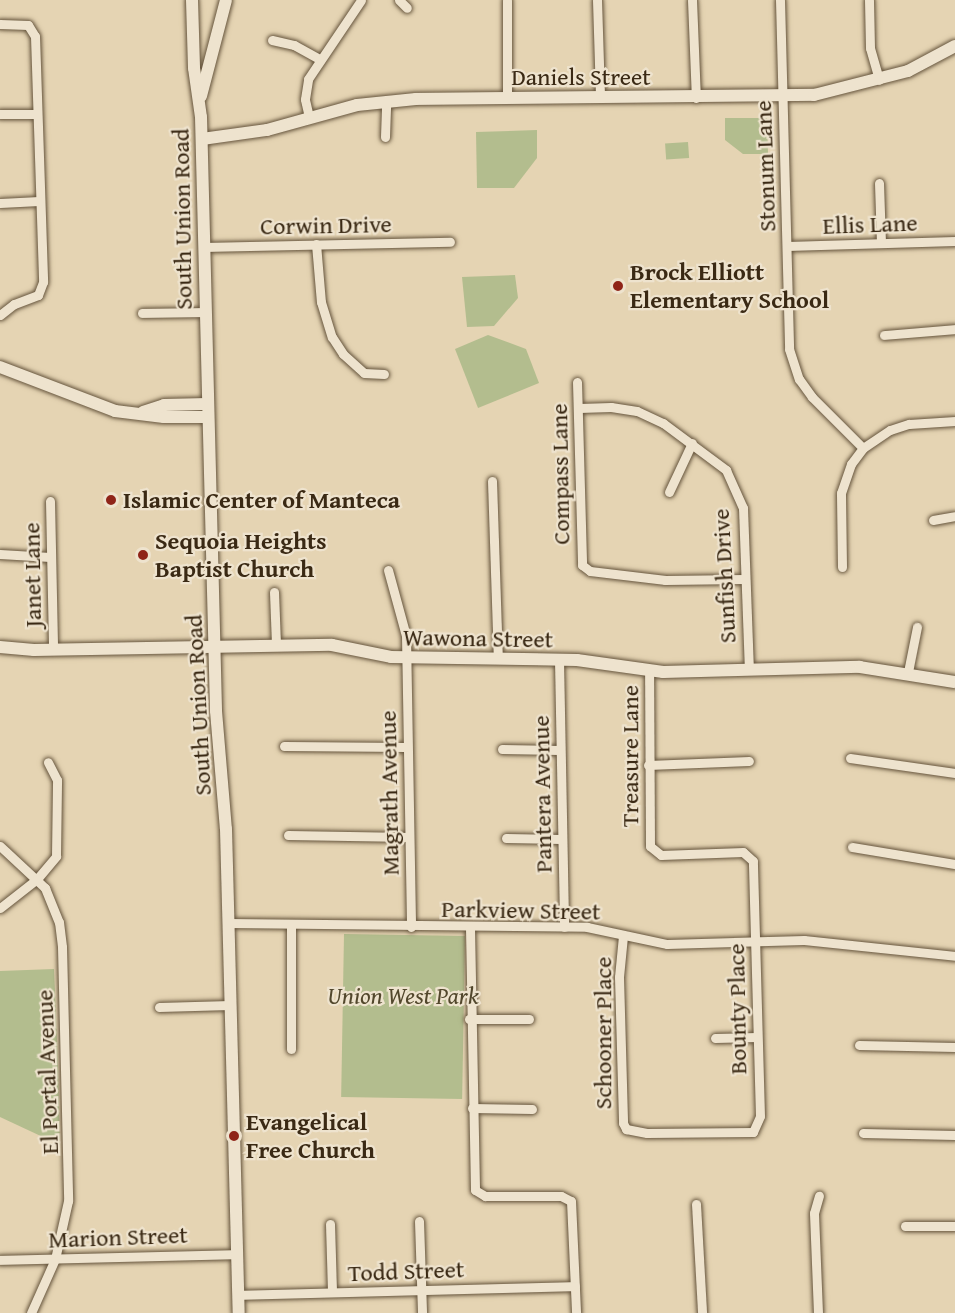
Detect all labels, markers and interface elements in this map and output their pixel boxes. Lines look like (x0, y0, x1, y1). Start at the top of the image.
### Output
street label: Daniels Street (511, 63, 651, 91)
street label: Stonum Lane (748, 100, 782, 232)
street label: South Union Road (166, 128, 198, 310)
street label: Ellis Lane (822, 208, 918, 240)
street label: Corwin Drive (260, 209, 392, 241)
place label: Brock Elliott Elementary School (630, 258, 829, 314)
marker: Brock Elliott Elementary School (611, 279, 625, 293)
street label: Compass Lane (544, 403, 576, 545)
place label: Islamic Center of Manteca (123, 486, 400, 514)
marker: Islamic Center of Manteca (104, 493, 118, 507)
street label: Sunfish Drive (706, 508, 742, 644)
street label: Janet Lane (17, 522, 47, 628)
place label: Sequoia Heights Baptist Church (155, 527, 326, 583)
marker: Sequoia Heights Baptist Church (136, 548, 150, 562)
street label: South Union Road (179, 614, 217, 796)
street label: Wawona Street (403, 622, 553, 654)
street label: Treasure Lane (616, 685, 644, 827)
street label: Magrath Avenue (373, 710, 405, 876)
street label: Pantera Avenue (526, 715, 558, 873)
street label: Parkview Street (441, 894, 601, 926)
street label: Bounty Place (721, 943, 753, 1075)
street label: Schooner Place (589, 957, 617, 1109)
park label: Union West Park (327, 982, 479, 1010)
street label: El Portal Avenue (30, 989, 64, 1155)
place label: Evangelical Free Church (246, 1108, 375, 1164)
marker: Evangelical Free Church (227, 1129, 241, 1143)
street label: Marion Street (48, 1220, 188, 1254)
street label: Todd Street (347, 1255, 465, 1287)

